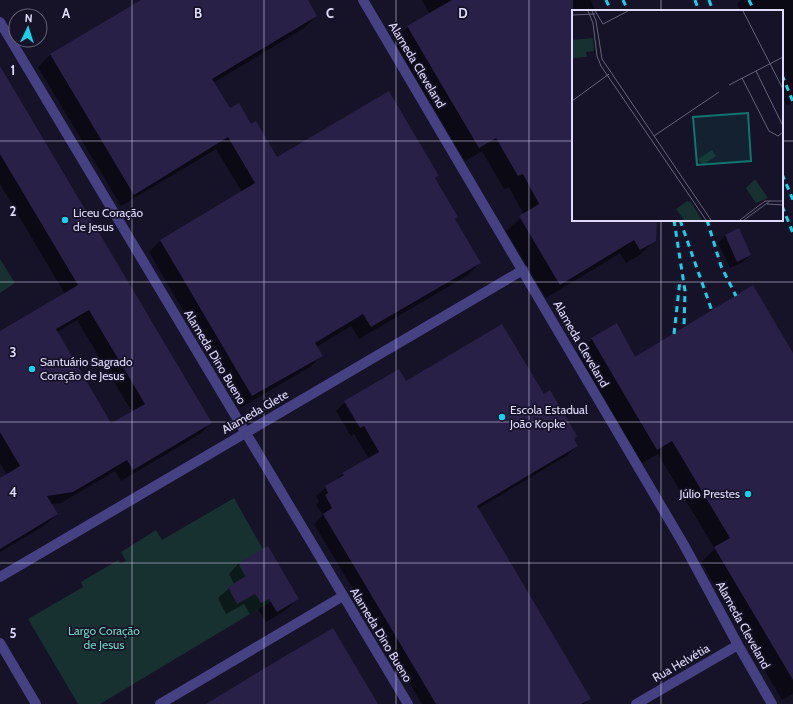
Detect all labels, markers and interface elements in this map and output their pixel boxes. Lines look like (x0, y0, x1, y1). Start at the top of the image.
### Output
text: A (62, 5, 71, 21)
text: B (194, 5, 202, 21)
text: C (326, 5, 334, 21)
text: D (458, 5, 468, 21)
north arrow (8, 8, 48, 48)
inset map (572, 10, 783, 221)
text: N (24, 11, 33, 25)
street label: Alameda Cleveland (386, 19, 449, 111)
text: 1 (11, 62, 15, 78)
text: 2 (10, 203, 17, 219)
place label: Liceu Coração de Jesus (73, 205, 144, 234)
marker: Liceu Coração de Jesus (60, 215, 70, 225)
street label: Alameda Cleveland (550, 298, 612, 390)
street label: Alameda Dino Bueno (181, 307, 250, 407)
text: 3 (9, 344, 17, 360)
place label: Santuário Sagrado Coração de Jesus (40, 354, 133, 383)
marker: Santuário Sagrado Coração de Jesus (27, 364, 37, 374)
street label: Alameda Glete (219, 386, 291, 437)
place label: Escola Estadual João Kopke (509, 402, 588, 431)
marker: Escola Estadual João Kopke (497, 412, 507, 422)
text: 4 (9, 484, 17, 500)
place label: Júlio Prestes (678, 486, 740, 501)
marker: Júlio Prestes (743, 489, 753, 499)
street label: Alameda Cleveland (713, 578, 774, 671)
street label: Alameda Dino Bueno (347, 585, 416, 685)
park label: Largo Coração de Jesus (68, 623, 140, 652)
text: 5 (10, 625, 17, 641)
street label: Rua Helvétia (650, 640, 712, 685)

